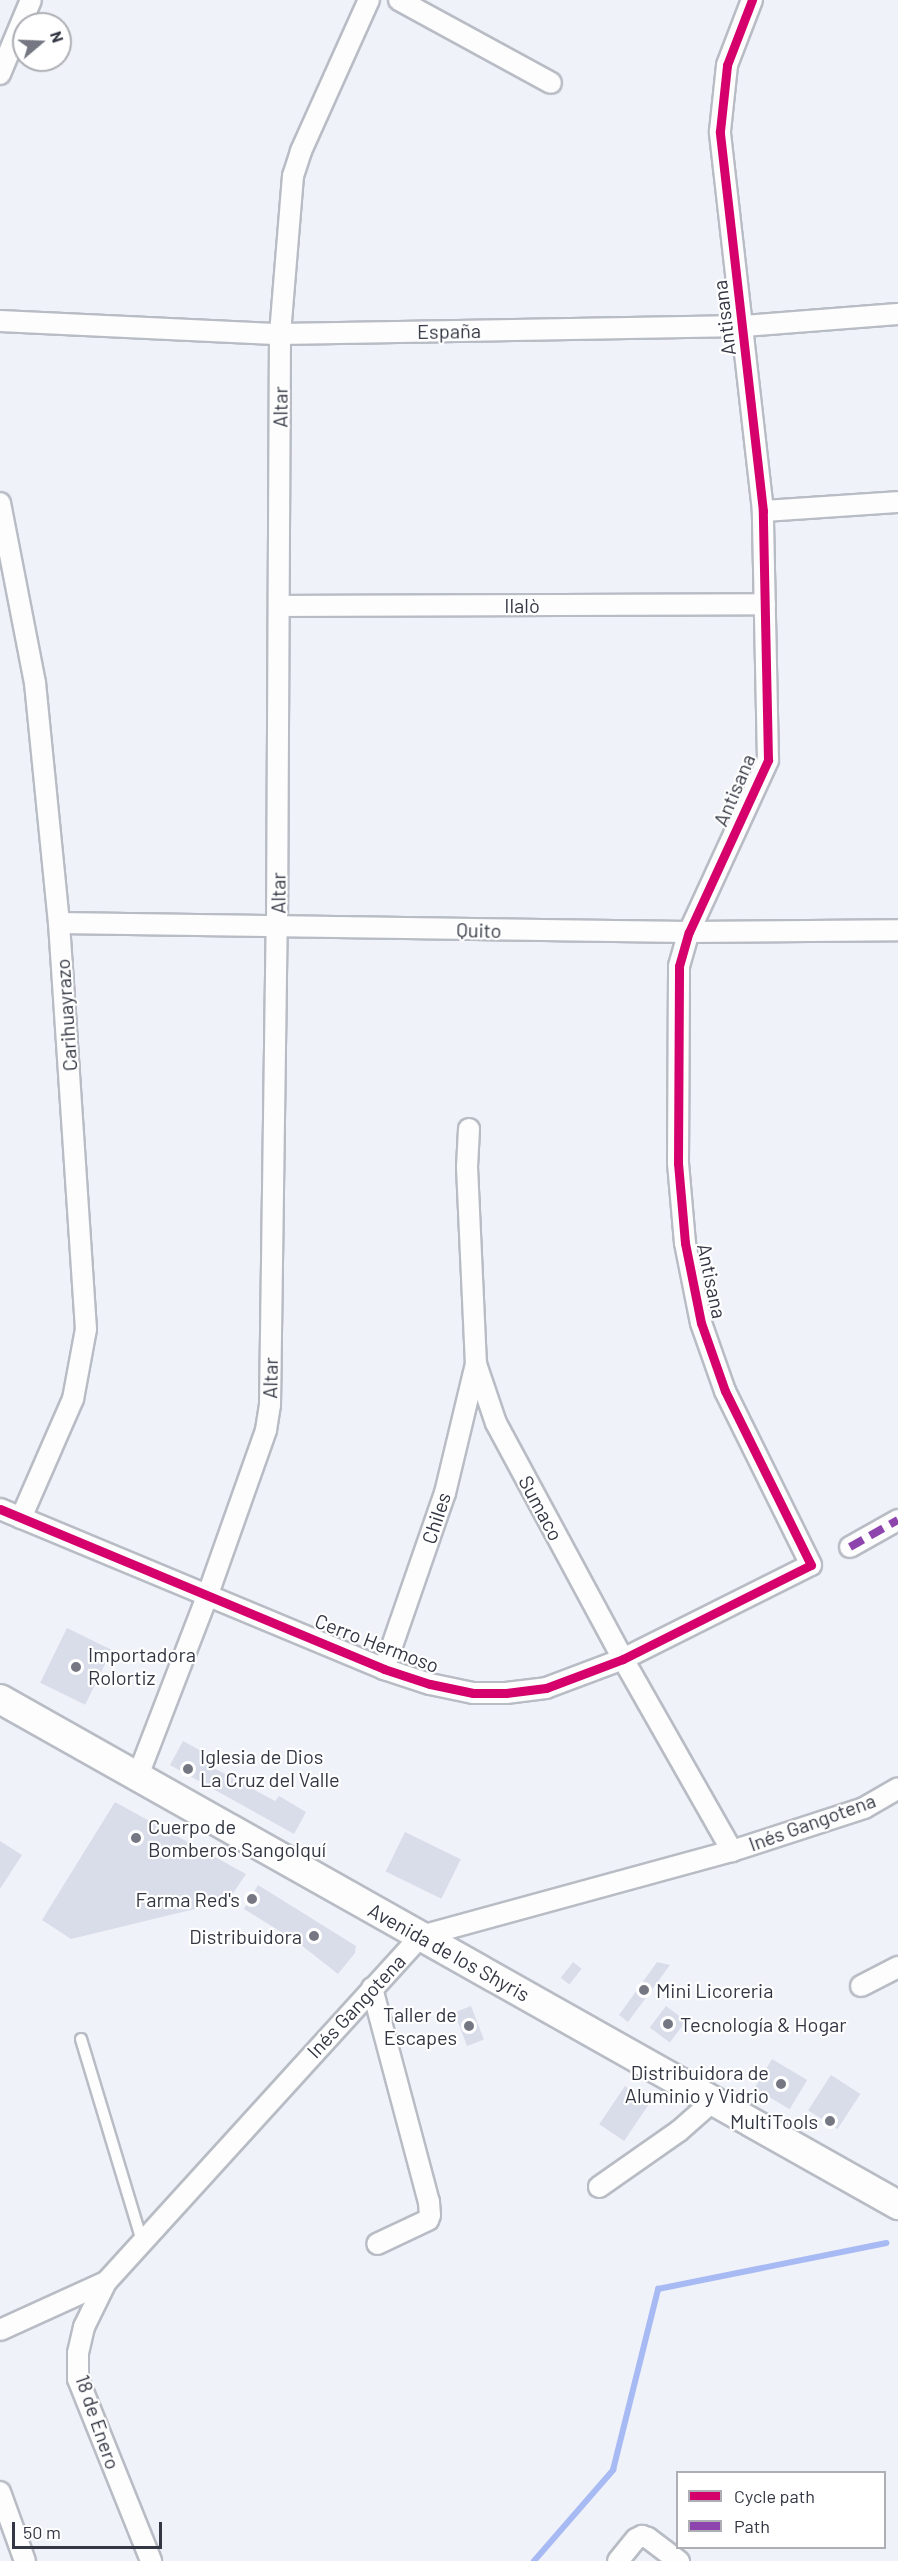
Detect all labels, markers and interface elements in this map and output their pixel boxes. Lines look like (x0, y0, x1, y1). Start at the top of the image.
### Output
north arrow (12, 12, 72, 72)
text: N (47, 28, 68, 45)
street label: Antisana (707, 279, 741, 357)
street label: España (417, 318, 481, 344)
street label: Altar (268, 386, 292, 428)
street label: Ilalò (504, 593, 540, 617)
street label: Antisana (708, 750, 760, 830)
street label: Altar (266, 872, 290, 914)
street label: Quito (456, 918, 502, 942)
street label: Carihuayrazo (50, 958, 82, 1072)
street label: Antisana (692, 1241, 732, 1321)
street label: Altar (258, 1357, 282, 1399)
street label: Sumaco (514, 1471, 568, 1545)
street label: Chiles (416, 1489, 456, 1547)
street label: Cerro Hermoso (312, 1608, 442, 1678)
place label: Importadora Rolortiz (88, 1643, 196, 1690)
marker: Importadora Rolortiz (69, 1660, 83, 1674)
place label: Iglesia de Dios La Cruz del Valle (200, 1745, 340, 1792)
marker: Iglesia de Dios La Cruz del Valle (181, 1762, 195, 1776)
street label: Inés Gangotena (745, 1788, 879, 1856)
place label: Cuerpo de Bomberos Sangolquí (148, 1814, 326, 1861)
marker: Cuerpo de Bomberos Sangolquí (129, 1831, 143, 1845)
place label: Farma Red's (136, 1887, 240, 1911)
marker: Farma Red's (245, 1892, 259, 1906)
street label: Avenida de los Shyris (364, 1898, 534, 2006)
place label: Distribuidora (189, 1924, 302, 1948)
marker: Distribuidora (307, 1929, 321, 1943)
street label: Inés Gangotena (302, 1949, 410, 2063)
place label: Mini Licoreria (656, 1978, 773, 2002)
marker: Mini Licoreria (637, 1983, 651, 1997)
place label: Taller de Escapes (383, 2002, 457, 2049)
place label: Tecnología & Hogar (680, 2012, 847, 2036)
marker: Tecnología & Hogar (661, 2017, 675, 2031)
marker: Taller de Escapes (462, 2019, 476, 2033)
place label: Distribuidora de Aluminio y Vidrio (625, 2060, 769, 2107)
marker: Distribuidora de Aluminio y Vidrio (774, 2077, 788, 2091)
place label: MultiTools (730, 2109, 818, 2133)
marker: MultiTools (823, 2114, 837, 2128)
street label: 18 de Enero (71, 2372, 125, 2472)
legend (676, 2471, 886, 2549)
text: Cycle path (734, 2485, 815, 2507)
scale bar (15, 2510, 165, 2548)
text: Path (734, 2515, 770, 2537)
text: 50 m (23, 2521, 61, 2543)

